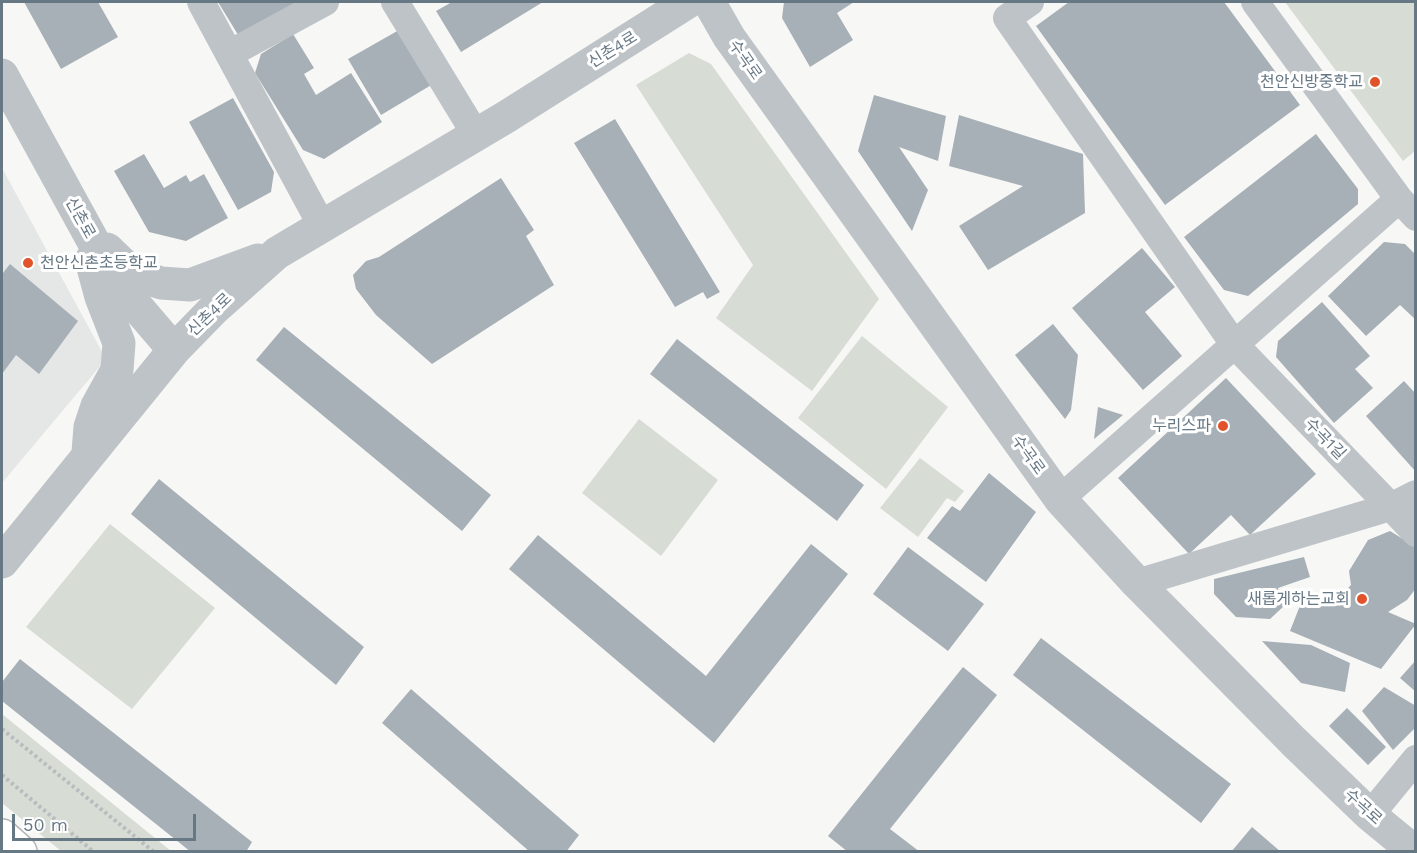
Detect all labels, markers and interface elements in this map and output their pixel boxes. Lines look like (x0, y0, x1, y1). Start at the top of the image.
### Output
street label: 신촌4로 (585, 28, 641, 72)
street label: 수곡로 (724, 36, 766, 84)
place label: 천안신방중학교 (1260, 72, 1363, 92)
marker: 천안신방중학교 (1368, 75, 1382, 89)
street label: 신촌로 (61, 194, 99, 242)
place label: 천안신촌초등학교 (40, 253, 158, 273)
marker: 천안신촌초등학교 (21, 256, 35, 270)
street label: 신촌4로 (184, 289, 236, 341)
street label: 수곡1길 (1301, 414, 1349, 464)
place label: 누리스파 (1152, 416, 1211, 436)
marker: 누리스파 (1216, 419, 1230, 433)
street label: 수곡로 (1007, 431, 1049, 479)
place label: 새롭게하는교회 (1247, 589, 1350, 609)
marker: 새롭게하는교회 (1355, 592, 1369, 606)
street label: 수곡로 (1340, 785, 1386, 829)
scale bar (15, 802, 200, 840)
text: 50 m (23, 814, 68, 835)

